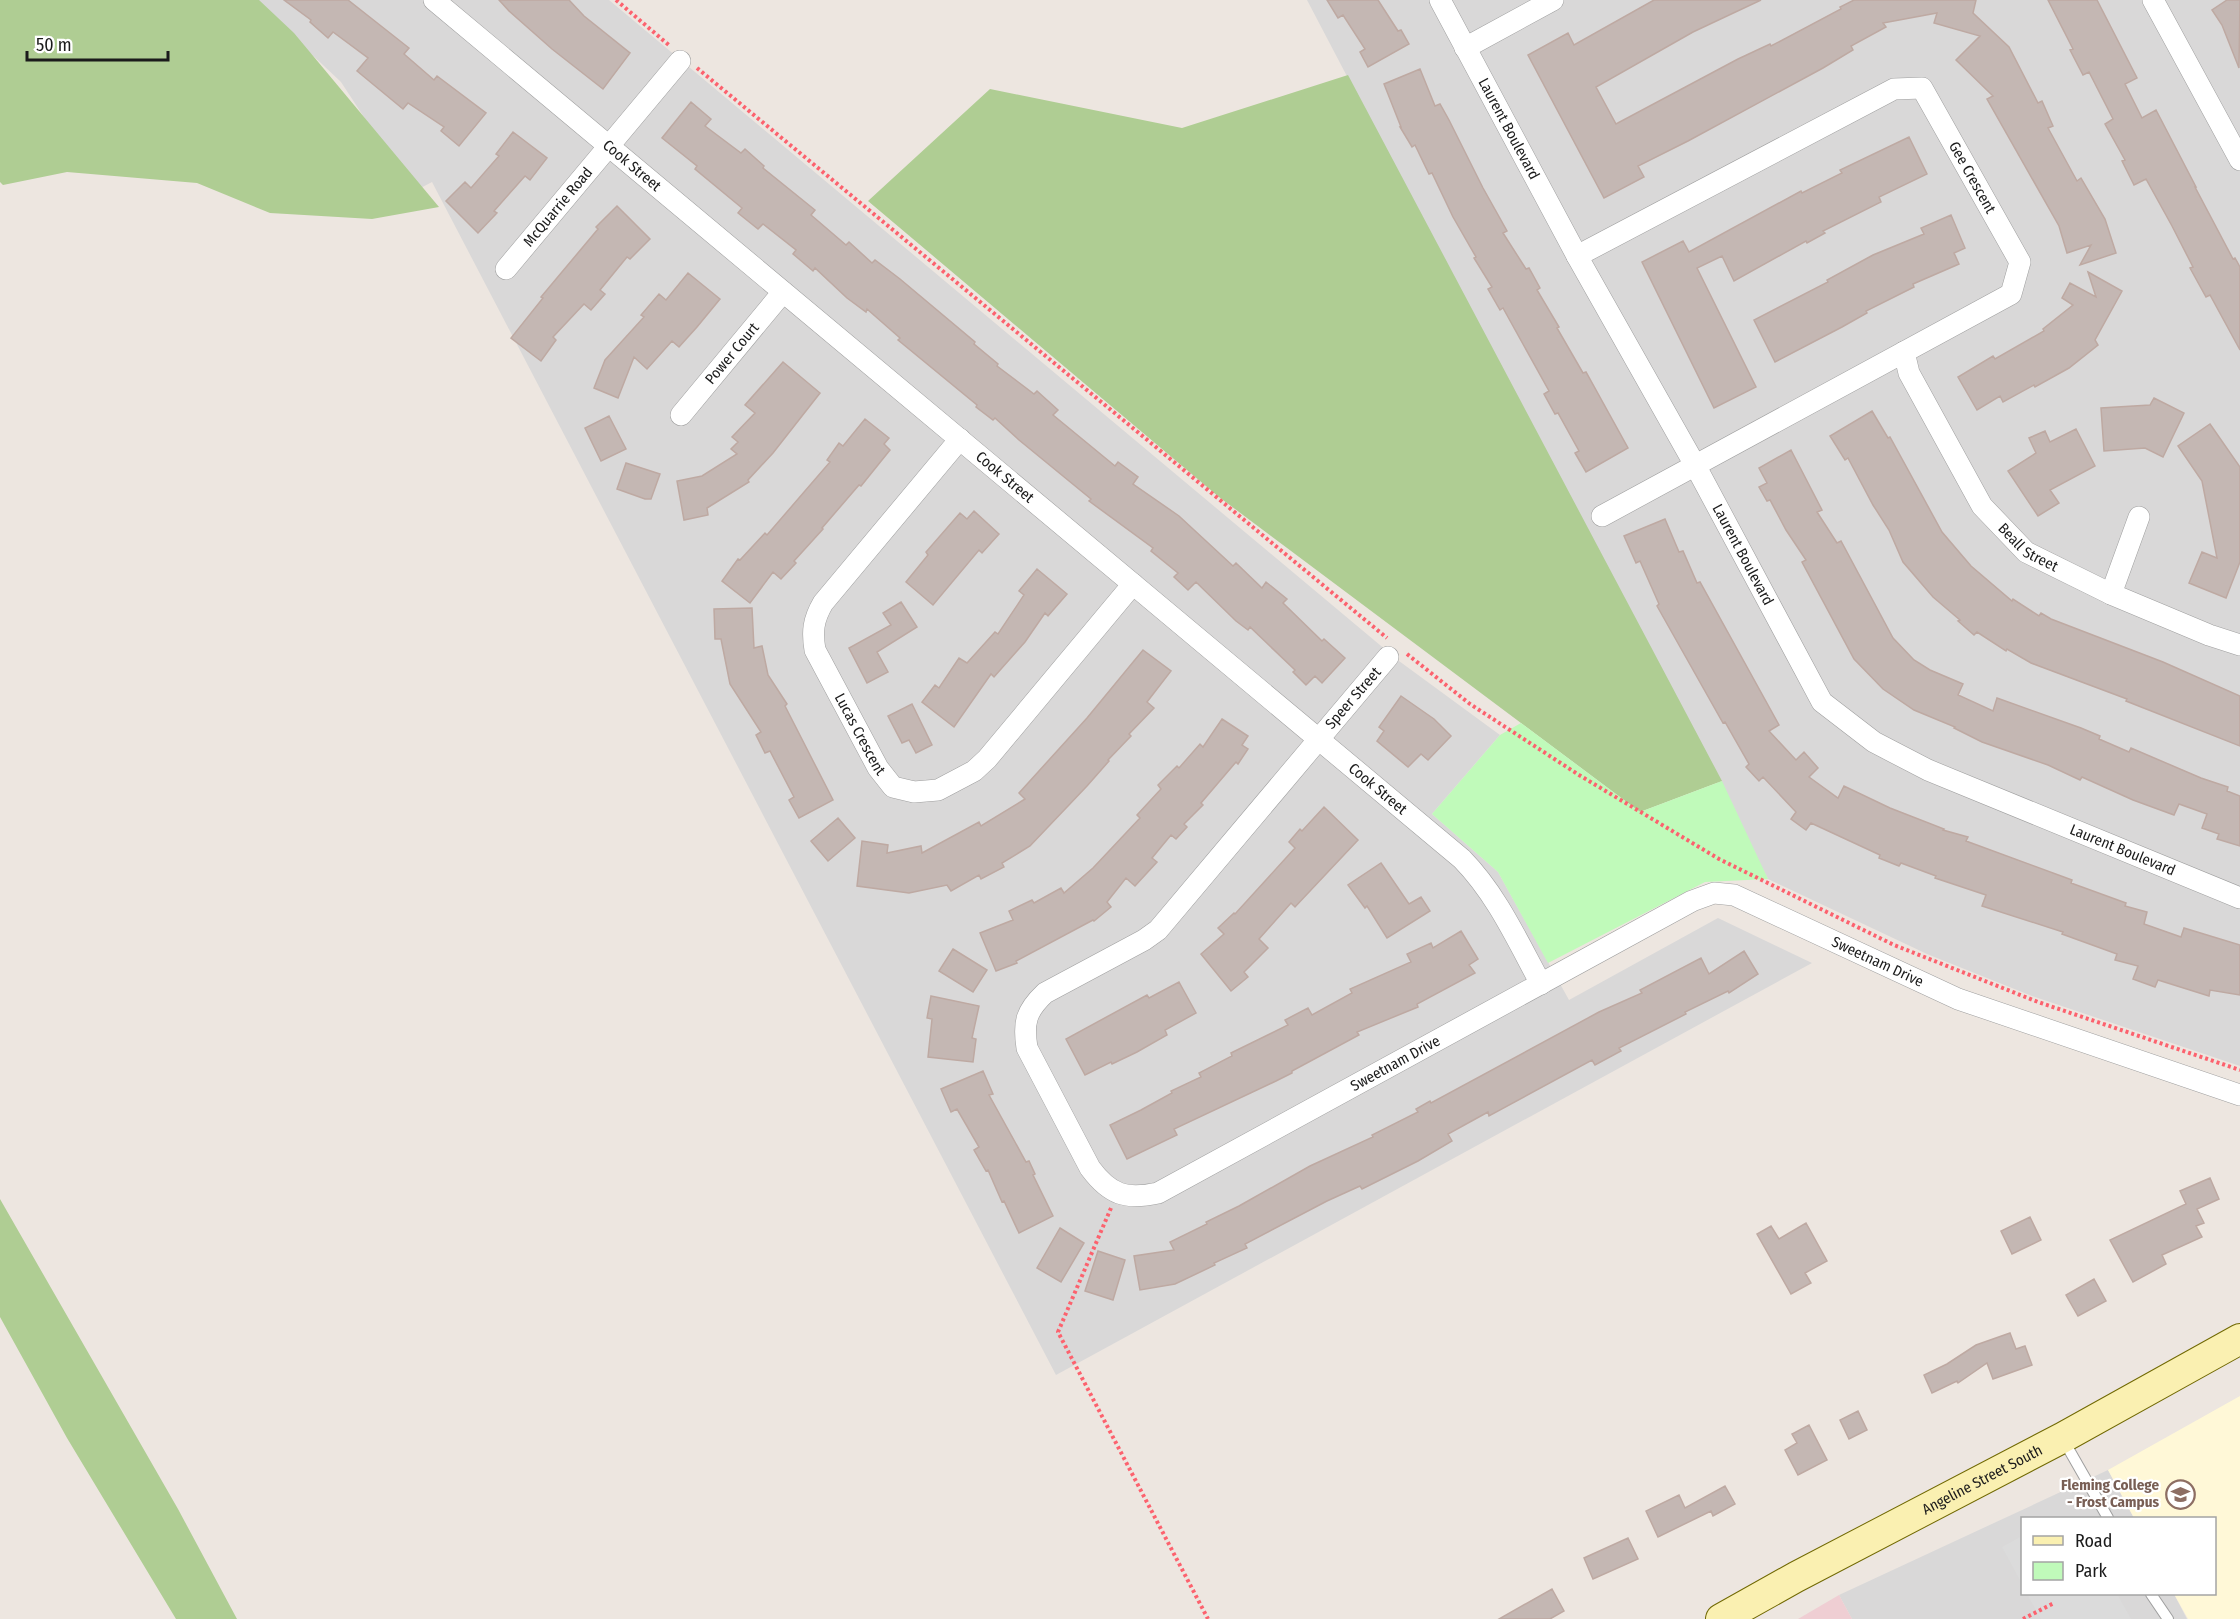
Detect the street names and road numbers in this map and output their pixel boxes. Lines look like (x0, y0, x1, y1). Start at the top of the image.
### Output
street label: Laurent Boulevard (1474, 75, 1543, 182)
street label: Cook Street (599, 136, 665, 195)
street label: Gee Crescent (1945, 138, 2000, 217)
street label: McQuarrie Road (520, 163, 596, 250)
street label: Power Court (701, 319, 763, 388)
street label: Cook Street (972, 448, 1038, 507)
street label: Laurent Boulevard (1709, 501, 1777, 608)
street label: Beall Street (1994, 519, 2061, 575)
street label: Speer Street (1321, 663, 1385, 733)
street label: Lucas Crescent (831, 690, 889, 779)
street label: Cook Street (1345, 759, 1411, 818)
street label: Laurent Boulevard (2067, 820, 2178, 879)
street label: Sweetnam Drive (1829, 933, 1926, 991)
street label: Sweetnam Drive (1347, 1032, 1443, 1095)
street label: Angeline Street South (1919, 1441, 2045, 1519)

